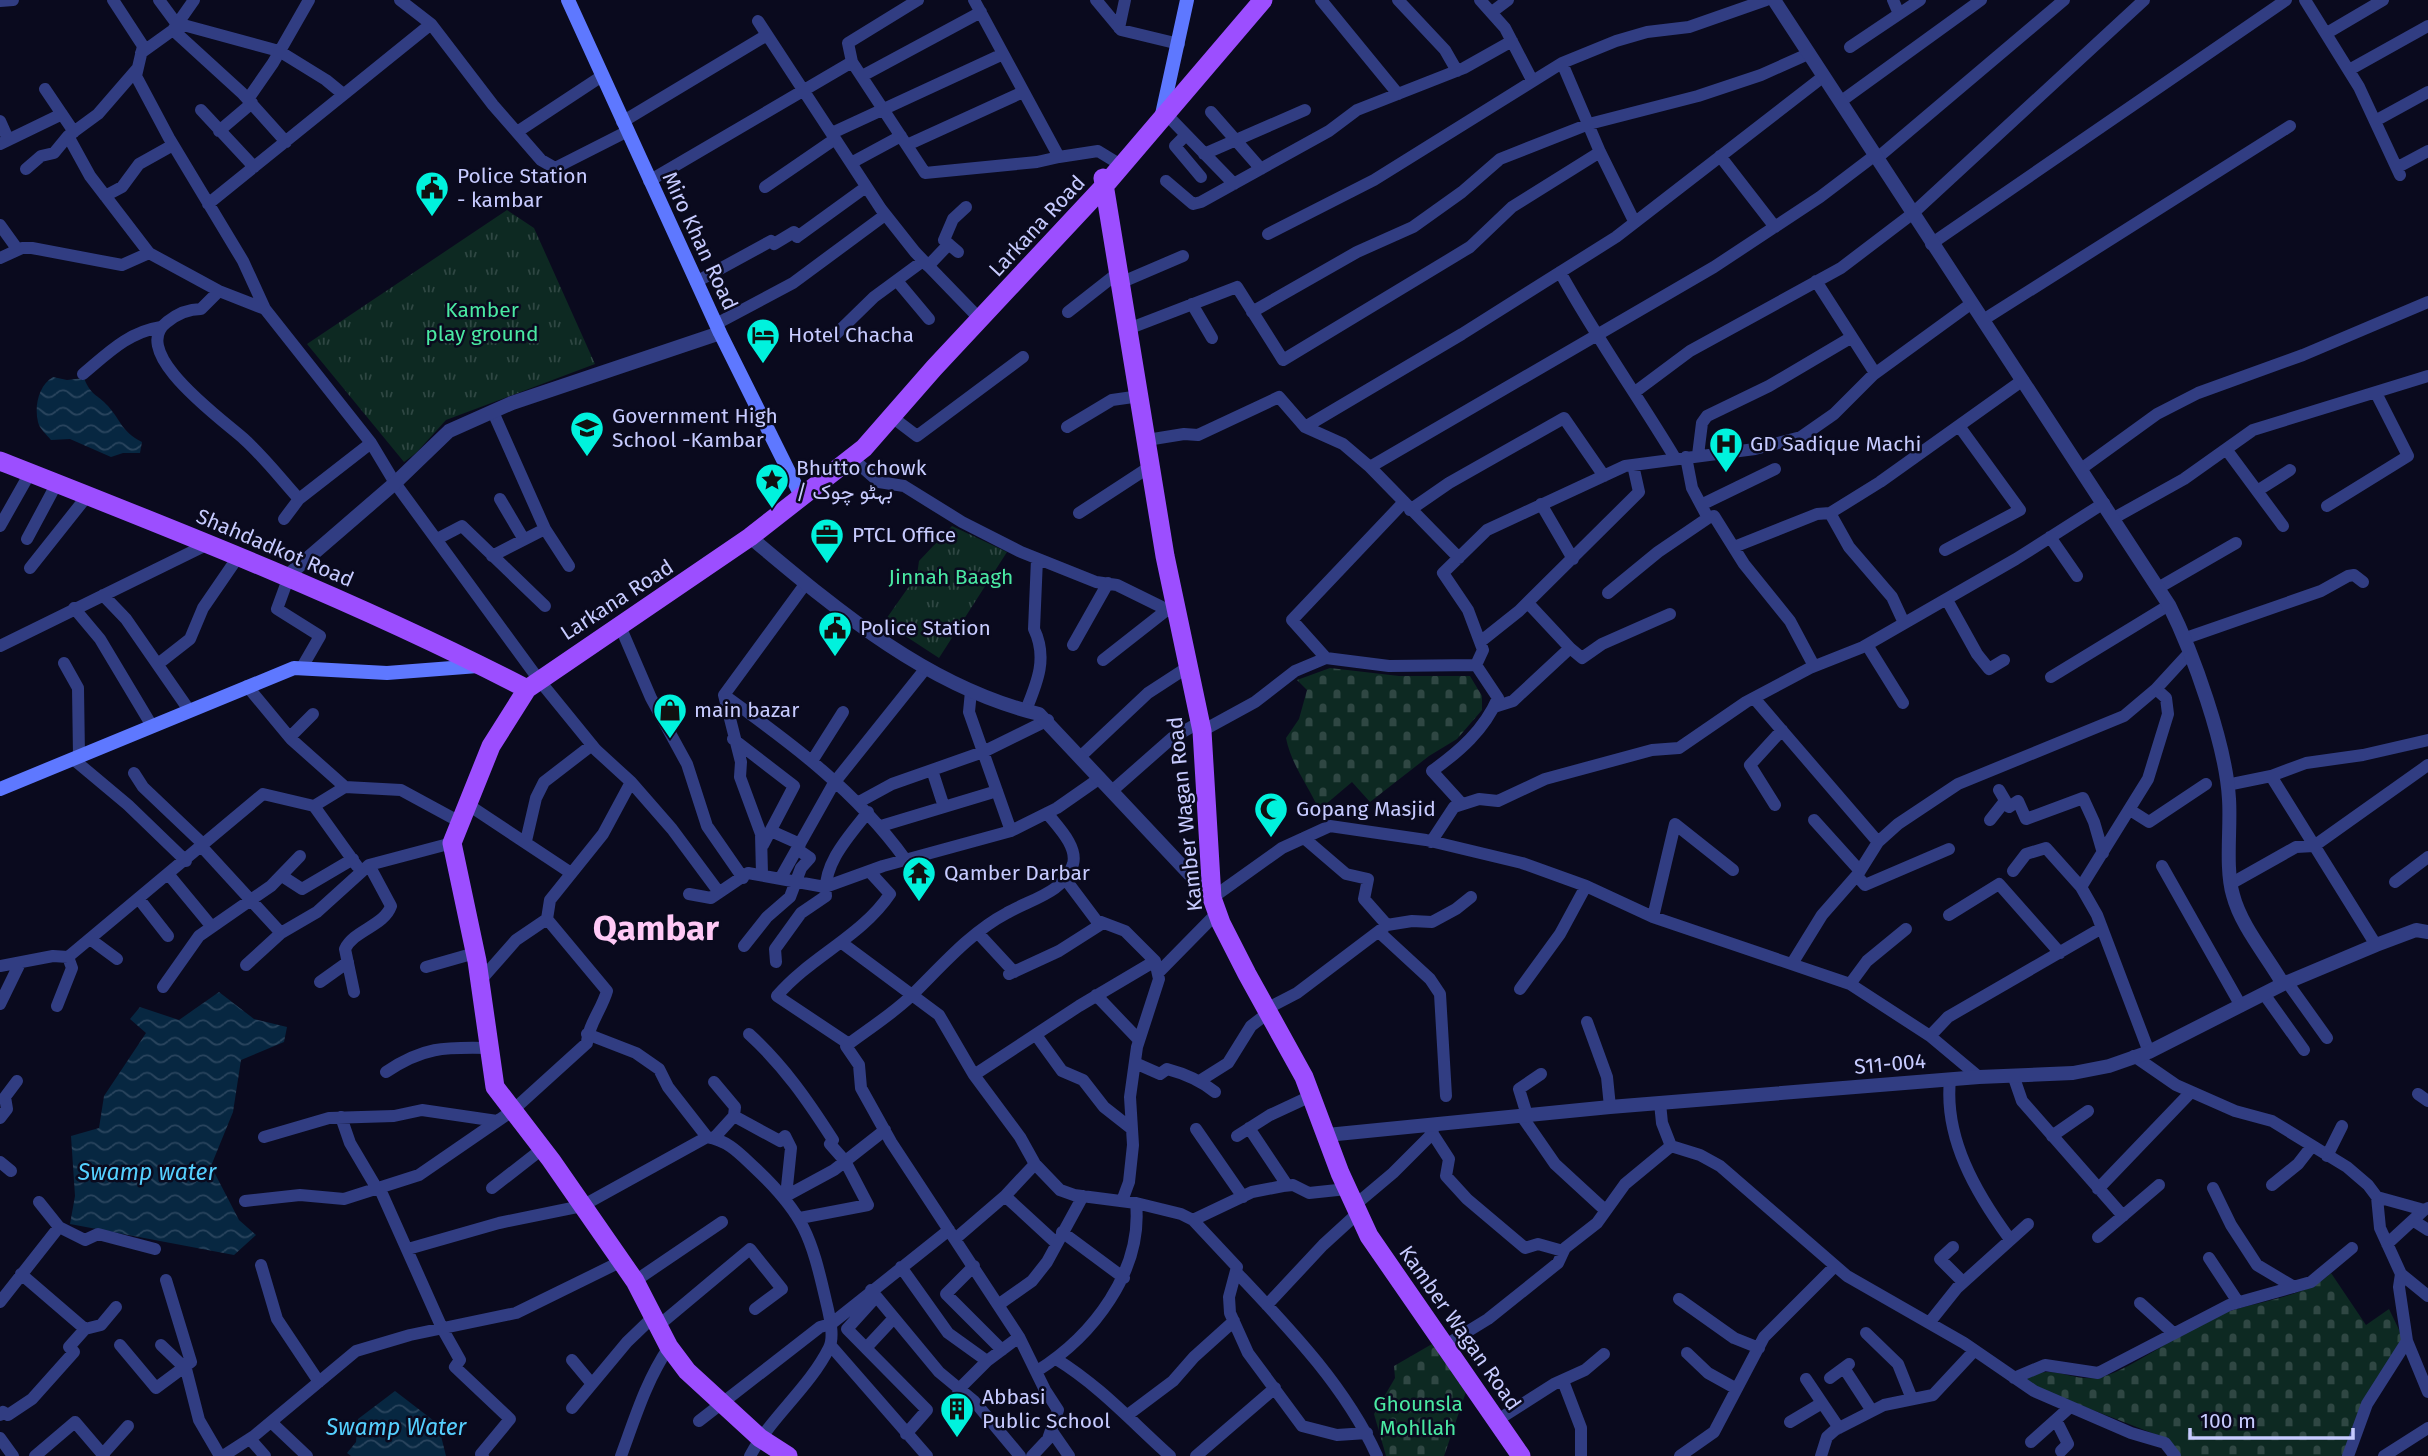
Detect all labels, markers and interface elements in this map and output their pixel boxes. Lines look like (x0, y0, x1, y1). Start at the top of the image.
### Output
place label: Police Station - kambar (457, 163, 588, 213)
street label: Miro Khan Road (657, 168, 743, 314)
public building icon: Police Station - kambar (413, 169, 451, 218)
street label: Larkana Road (983, 170, 1091, 282)
park label: Kamber play ground (425, 297, 539, 347)
hotel icon: Hotel Chacha (744, 316, 782, 365)
place label: Hotel Chacha (788, 322, 914, 348)
place label: Government High School -Kambar (612, 403, 778, 453)
school or university icon: Government High School -Kambar (568, 409, 606, 458)
hospital icon: GD Sadique Machi (1707, 425, 1745, 474)
place label: GD Sadique Machi (1750, 431, 1922, 457)
place label: Bhutto chowk / بہٹو چوک (796, 455, 927, 506)
place icon: Bhutto chowk / بہٹو چوک (753, 461, 791, 510)
street label: Shahdadkot Road (192, 503, 358, 593)
office icon: PTCL Office (808, 516, 846, 565)
place label: PTCL Office (852, 522, 956, 548)
street label: Larkana Road (556, 554, 678, 646)
park label: Jinnah Baagh (889, 564, 1013, 590)
public building icon: Police Station (816, 609, 854, 658)
place label: Police Station (860, 615, 991, 641)
shop icon: main bazar (651, 691, 689, 740)
place label: main bazar (694, 697, 799, 723)
street label: Kamber Wagan Road (1162, 715, 1208, 913)
mosque icon: Gopang Masjid (1252, 790, 1290, 839)
place label: Gopang Masjid (1296, 796, 1436, 822)
temple icon: Qamber Darbar (900, 854, 938, 903)
place label: Qamber Darbar (944, 860, 1090, 886)
district label: Qambar (593, 907, 720, 949)
street label: S11-004 (1853, 1048, 1927, 1080)
water label: Swamp water (77, 1158, 217, 1186)
street label: Kamber Wagan Road (1393, 1241, 1527, 1415)
place label: Abbasi Public School (982, 1384, 1110, 1434)
building icon: Abbasi Public School (938, 1390, 976, 1439)
park label: Ghounsla Mohllah (1373, 1391, 1463, 1441)
scale bar (2190, 1396, 2353, 1440)
text: 100 m (2200, 1408, 2256, 1434)
water label: Swamp Water (325, 1413, 468, 1441)

